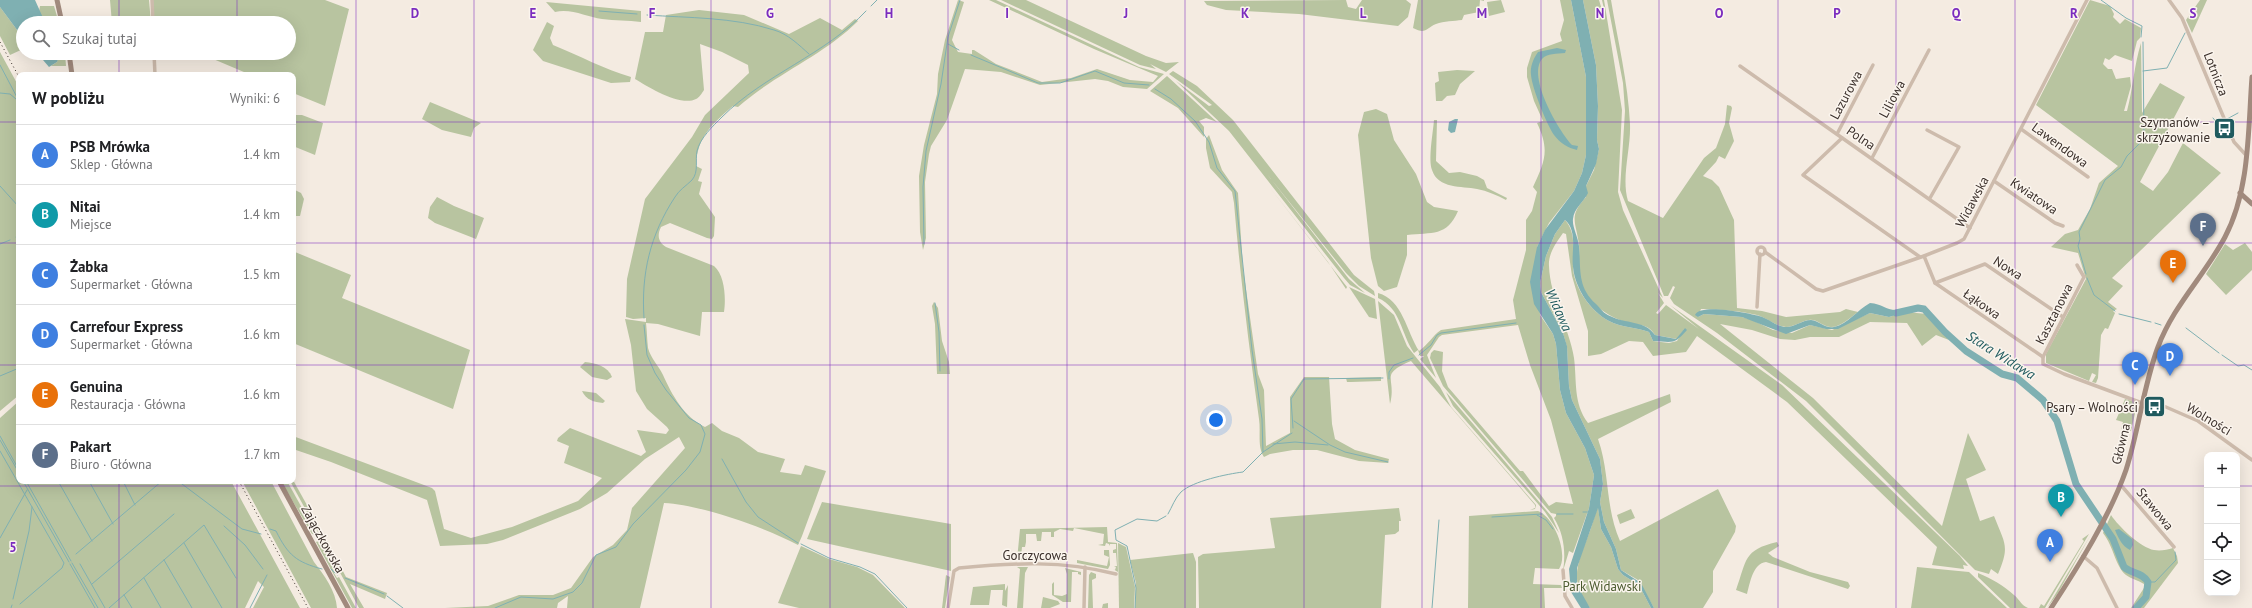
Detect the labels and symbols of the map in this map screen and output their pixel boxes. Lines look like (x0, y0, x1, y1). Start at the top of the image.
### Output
text: D (411, 5, 419, 22)
text: E (530, 5, 537, 22)
text: F (649, 5, 656, 22)
text: G (766, 5, 774, 22)
text: H (885, 5, 893, 22)
text: I (1005, 5, 1009, 22)
text: J (1123, 5, 1128, 22)
text: K (1241, 5, 1249, 22)
text: L (1360, 5, 1367, 22)
text: M (1477, 5, 1487, 22)
text: N (1596, 5, 1604, 22)
text: O (1715, 5, 1724, 22)
text: P (1833, 5, 1841, 22)
text: Q (1952, 5, 1962, 22)
text: R (2070, 5, 2078, 22)
text: S (2190, 5, 2197, 22)
street label: Lotnicza (2200, 50, 2232, 98)
street label: Lazurowa (1826, 68, 1866, 122)
street label: Liliowa (1875, 77, 1909, 121)
place label: Szymanów – skrzyżowanie (2137, 114, 2210, 146)
bus stop icon: Szymanów – skrzyżowanie (2212, 116, 2238, 142)
street label: Lawendowa (2028, 119, 2092, 171)
street label: Polna (1843, 122, 1879, 154)
street label: Widawska (1951, 174, 1993, 230)
street label: Kwiatowa (2007, 174, 2061, 218)
pin: F (2190, 213, 2216, 246)
pin: E (2160, 250, 2186, 283)
street label: Nowa (1990, 252, 2026, 284)
street label: Kasztanowa (2031, 281, 2077, 347)
street label: Łąkowa (1960, 285, 2004, 323)
water label: Widawa (1542, 286, 1576, 334)
water label: Stara Widawa (1963, 327, 2039, 383)
pin: D (2157, 343, 2183, 376)
pin: C (2122, 352, 2148, 385)
bus stop icon: Psary – Wolności (2141, 394, 2167, 420)
place label: Psary – Wolności (2046, 399, 2138, 416)
street label: Wolności (2183, 399, 2235, 439)
your location (1206, 410, 1226, 430)
street label: Główna (2108, 422, 2134, 466)
pin: B (2048, 484, 2074, 517)
street label: Stawowa (2133, 484, 2177, 534)
street label: Zajączkowska (297, 502, 349, 576)
pin: A (2037, 529, 2063, 562)
text: 5 (9, 539, 17, 556)
street label: Gorczycowa (1003, 547, 1068, 564)
park label: Park Widawski (1562, 578, 1642, 595)

